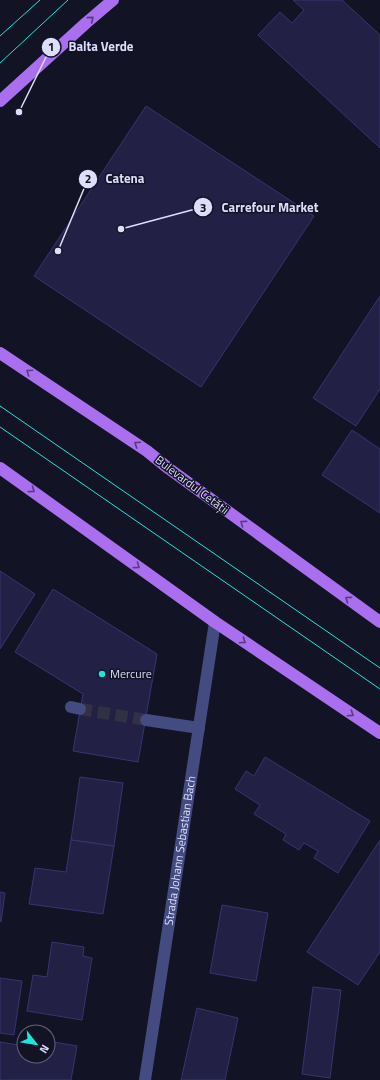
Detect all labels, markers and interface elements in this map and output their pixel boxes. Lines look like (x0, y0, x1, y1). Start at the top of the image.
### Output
one-way arrow (87, 16, 94, 23)
callout: Balta Verde (41, 34, 142, 59)
text: Balta Verde (68, 36, 134, 56)
text: 1 (48, 37, 54, 56)
callout: Catena (78, 166, 153, 191)
text: Catena (106, 168, 145, 188)
text: 2 (85, 169, 91, 188)
callout: Carrefour Market (193, 195, 326, 220)
text: Carrefour Market (222, 197, 319, 217)
text: 3 (200, 198, 206, 217)
one-way arrow (26, 369, 33, 377)
one-way arrow (134, 441, 141, 449)
street label: Bulevardul Cetății (151, 450, 233, 519)
one-way arrow (27, 485, 34, 492)
one-way arrow (241, 521, 248, 528)
one-way arrow (133, 561, 140, 568)
one-way arrow (346, 597, 353, 604)
one-way arrow (239, 636, 246, 643)
place label: Mercure (110, 664, 152, 683)
marker: Mercure (97, 669, 107, 679)
one-way arrow (347, 709, 354, 717)
street label: Strada Johann Sebastian Bach (159, 774, 200, 927)
north arrow (16, 1024, 56, 1064)
text: N (36, 1042, 53, 1057)

